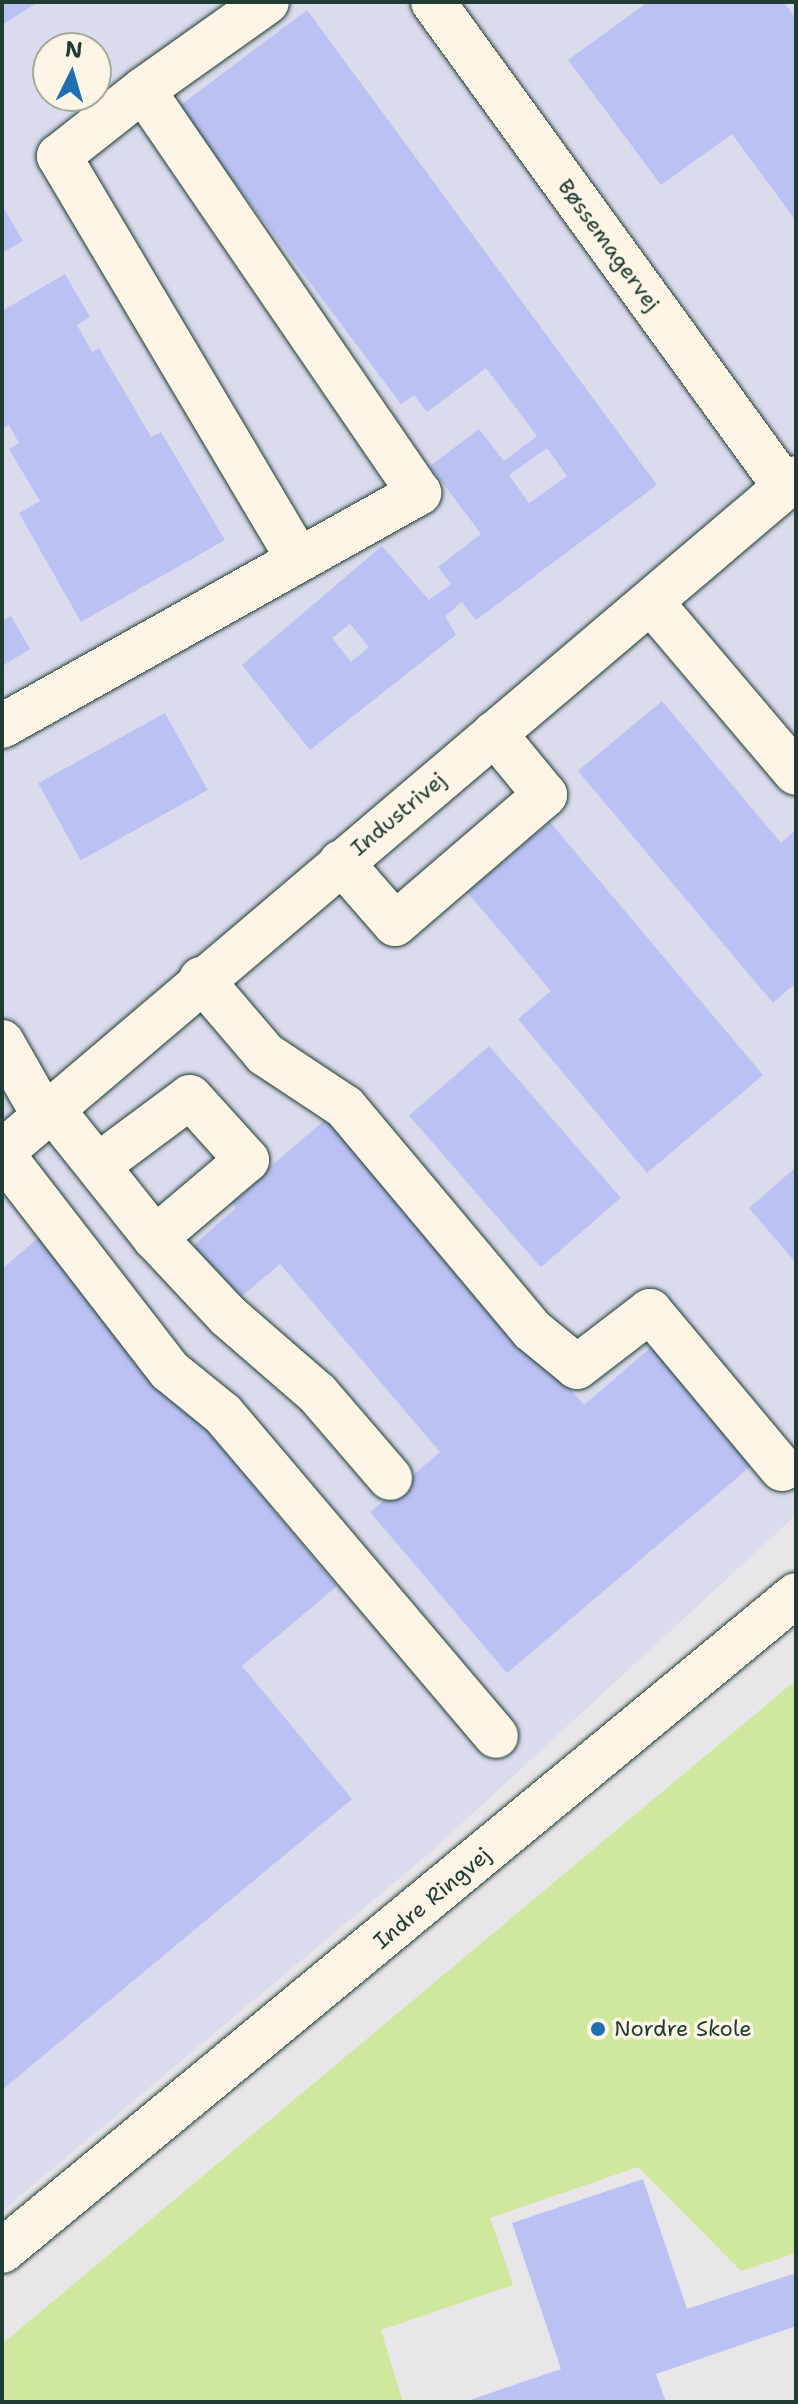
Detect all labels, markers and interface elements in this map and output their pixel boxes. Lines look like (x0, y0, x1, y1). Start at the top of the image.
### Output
north arrow (32, 32, 112, 112)
text: N (64, 34, 84, 65)
street label: Bøssemagervej (552, 174, 666, 316)
street label: Industrivej (345, 767, 451, 861)
street label: Indre Ringvej (368, 1841, 496, 1955)
place label: Nordre Skole (614, 2016, 752, 2042)
marker: Nordre Skole (589, 2020, 607, 2038)

